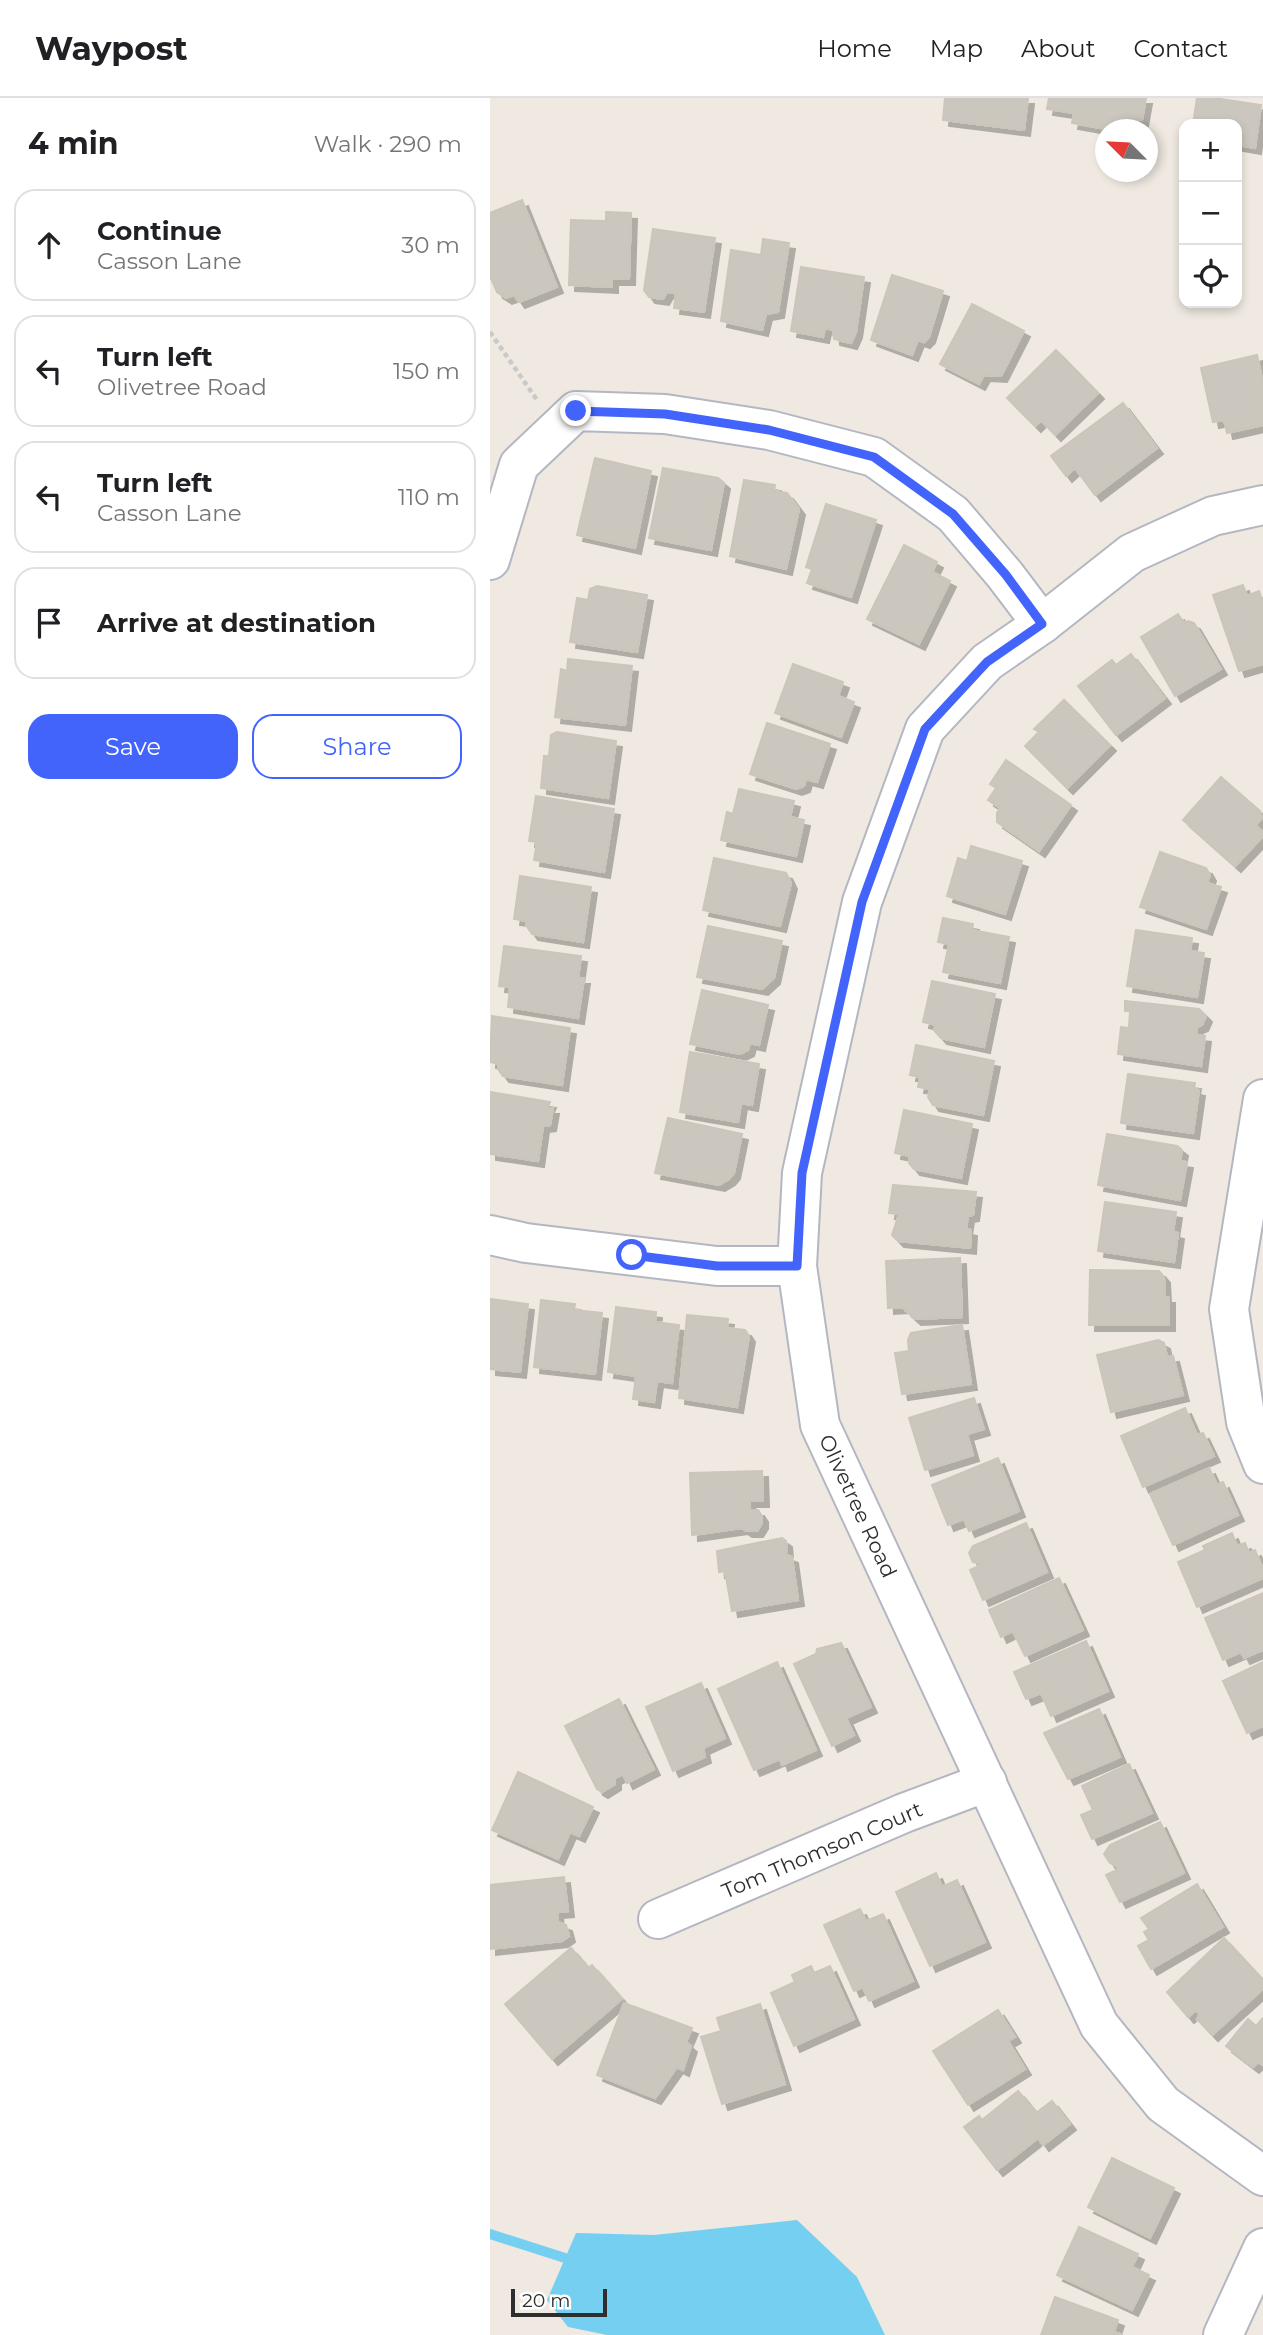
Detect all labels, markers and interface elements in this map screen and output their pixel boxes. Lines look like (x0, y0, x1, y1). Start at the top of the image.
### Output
text: Waypost (35, 28, 188, 68)
text: Home (817, 34, 892, 63)
text: Map (930, 34, 983, 63)
text: About (1021, 34, 1095, 63)
text: Contact (1133, 34, 1228, 63)
north arrow (1095, 119, 1158, 182)
map controls (1179, 119, 1242, 308)
button: + (1179, 119, 1242, 182)
text: 4 min (28, 125, 118, 162)
text: Walk · 290 m (314, 130, 462, 158)
button: − (1179, 182, 1242, 245)
text: Continue (97, 215, 222, 247)
icon: ahead (30, 226, 68, 264)
text: 30 m (401, 231, 460, 259)
button: locate (1179, 245, 1242, 308)
text: Casson Lane (97, 247, 242, 275)
text: Turn left (97, 341, 213, 373)
icon: left (30, 352, 68, 390)
text: 150 m (393, 357, 460, 385)
text: Olivetree Road (97, 373, 267, 401)
route end (560, 395, 591, 426)
text: Turn left (97, 467, 213, 499)
icon: left (30, 478, 68, 516)
text: 110 m (398, 483, 460, 511)
text: Casson Lane (97, 499, 242, 527)
icon: arrive (30, 604, 68, 642)
text: Arrive at destination (97, 607, 376, 639)
button: Save (28, 714, 238, 779)
button: Share (252, 714, 462, 779)
route start (616, 1239, 647, 1270)
street label: Olivetree Road (814, 1430, 902, 1582)
street label: Tom Thomson Court (718, 1796, 926, 1904)
scale bar (511, 2286, 607, 2318)
text: 20 m (522, 2289, 570, 2312)

